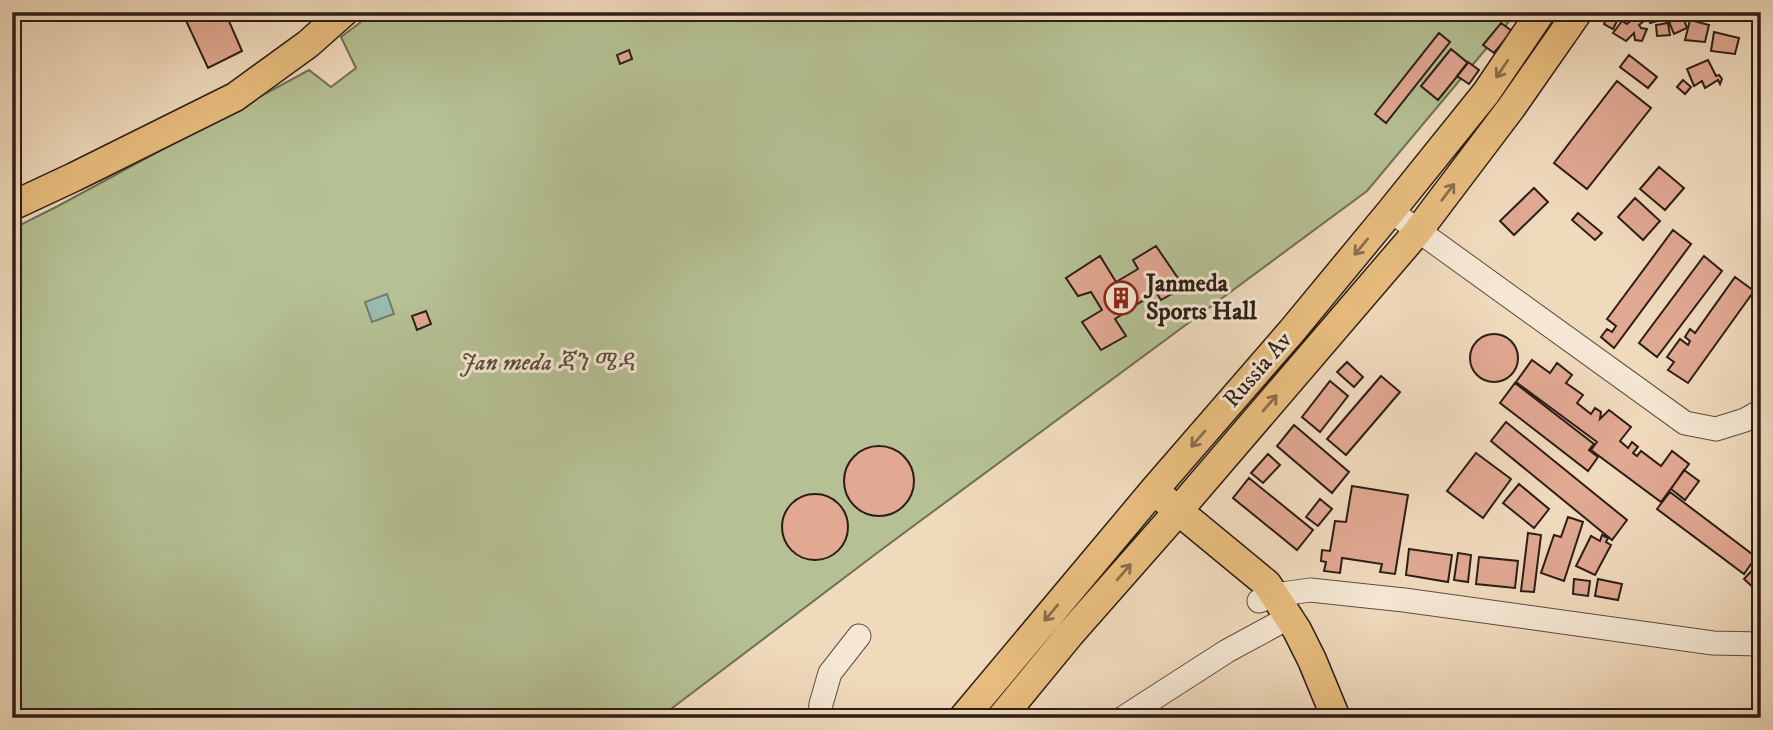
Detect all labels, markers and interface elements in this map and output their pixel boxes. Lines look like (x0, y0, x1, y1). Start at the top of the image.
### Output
one-way arrow (1495, 59, 1510, 78)
one-way arrow (1440, 183, 1455, 201)
one-way arrow (1353, 237, 1369, 255)
place label: Janmeda Sports Hall (1143, 269, 1258, 327)
building icon: Janmeda Sports Hall (1102, 279, 1140, 317)
street label: Russia Av (1217, 326, 1299, 414)
park label: Jan meda ጃን ሜዳ (460, 348, 635, 378)
one-way arrow (1262, 394, 1278, 412)
one-way arrow (1190, 430, 1206, 448)
one-way arrow (1116, 563, 1132, 581)
one-way arrow (1044, 603, 1059, 621)

